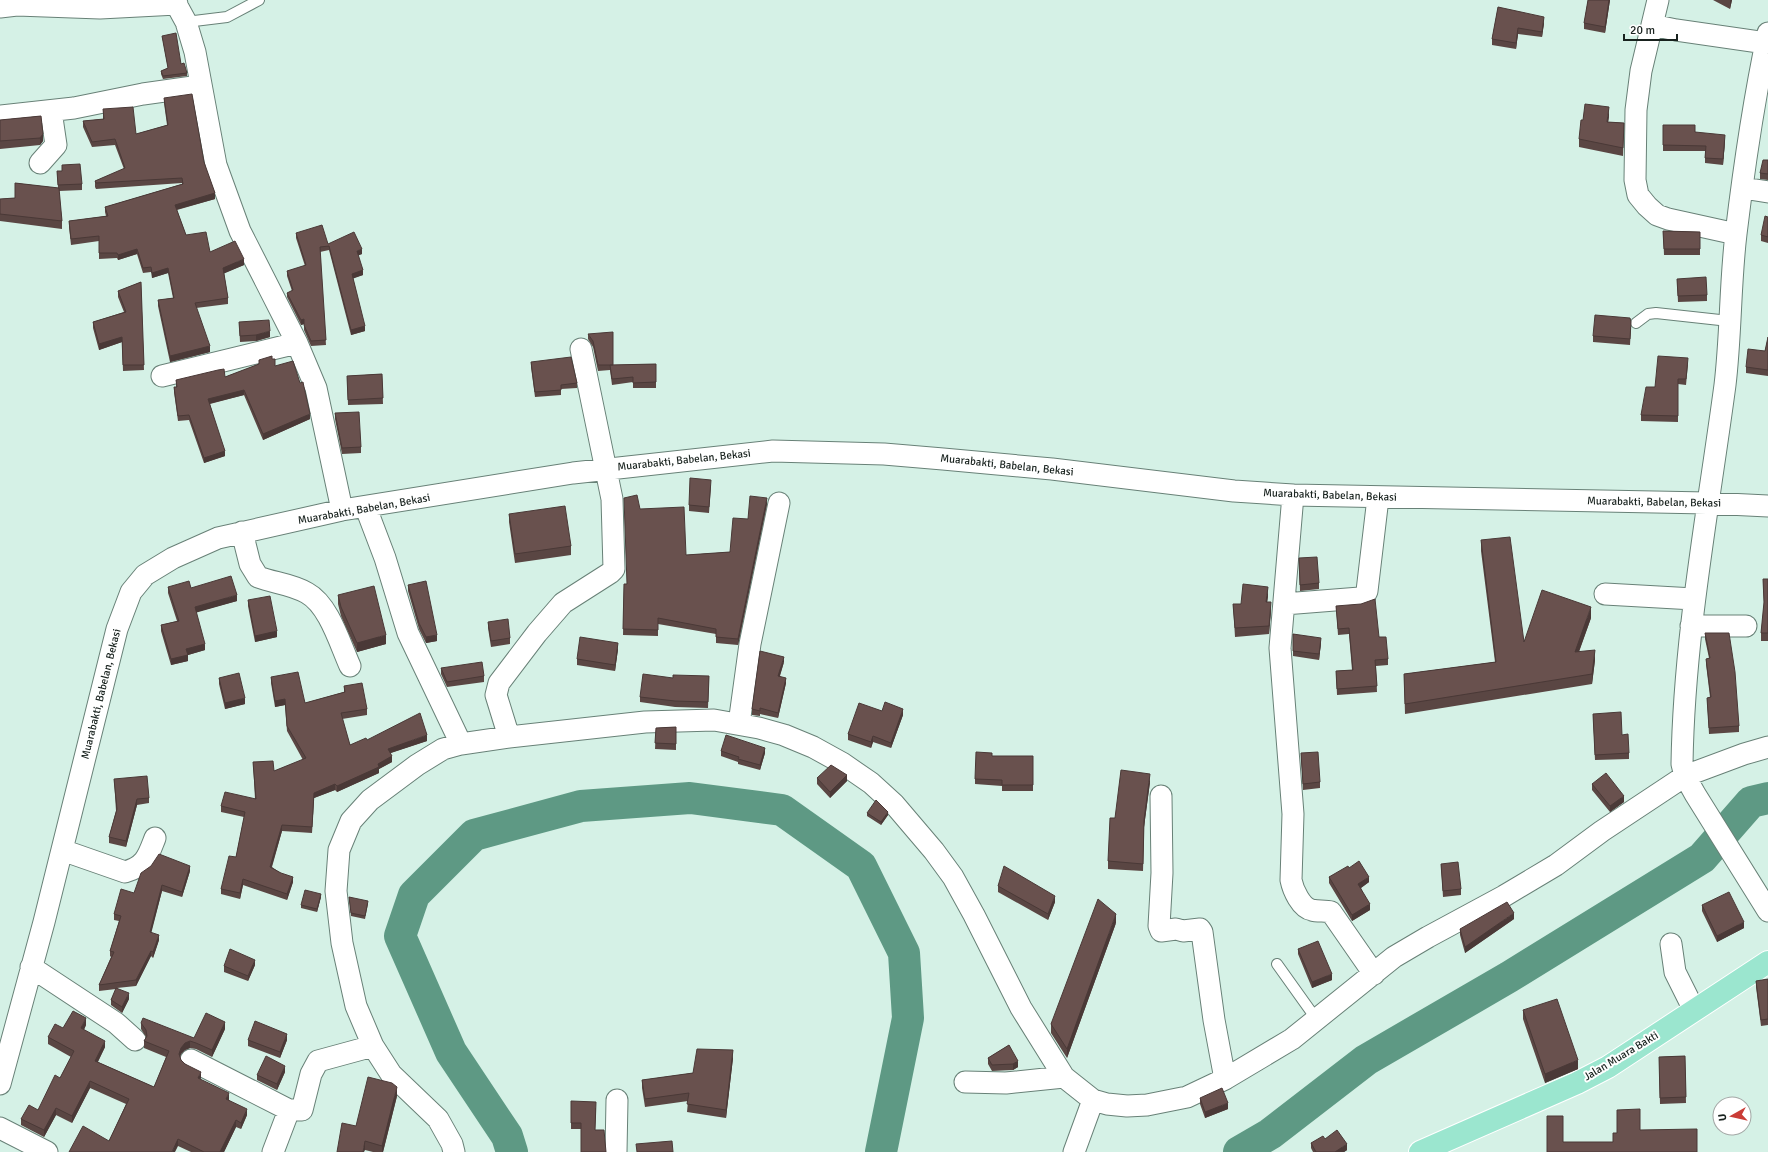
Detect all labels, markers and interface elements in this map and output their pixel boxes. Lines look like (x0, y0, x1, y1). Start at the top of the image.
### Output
scale bar (1624, 16, 1677, 42)
text: 20 m (1630, 23, 1655, 38)
street label: Muarabakti, Babelan, Bekasi (617, 447, 751, 473)
street label: Muarabakti, Babelan, Bekasi (940, 452, 1074, 478)
street label: Muarabakti, Babelan, Bekasi (1263, 486, 1397, 504)
street label: Muarabakti, Babelan, Bekasi (297, 491, 431, 527)
street label: Muarabakti, Babelan, Bekasi (1587, 494, 1721, 510)
street label: Muarabakti, Babelan, Bekasi (78, 627, 124, 761)
street label: Jalan Muara Bakti (1581, 1029, 1661, 1083)
north arrow (1712, 1096, 1752, 1136)
text: U (1716, 1113, 1730, 1122)

